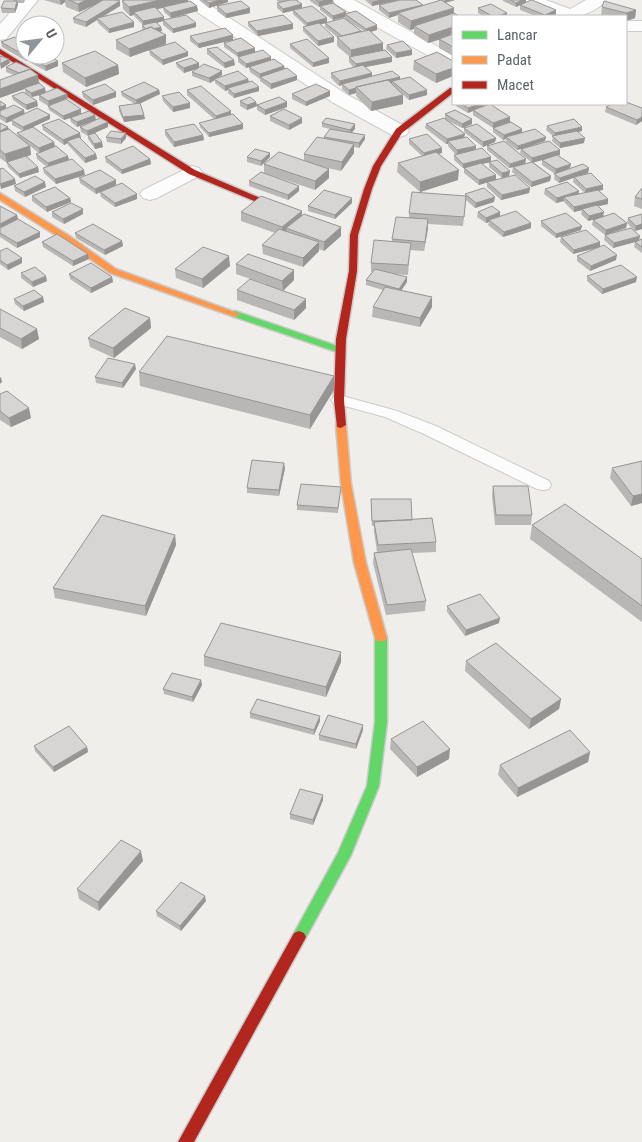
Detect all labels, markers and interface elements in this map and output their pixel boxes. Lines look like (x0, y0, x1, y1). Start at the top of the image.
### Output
north arrow (15, 15, 65, 65)
legend (452, 15, 627, 105)
text: U (42, 26, 60, 41)
text: Lancar (497, 26, 538, 44)
text: Padat (497, 51, 531, 69)
text: Macet (497, 76, 534, 94)

